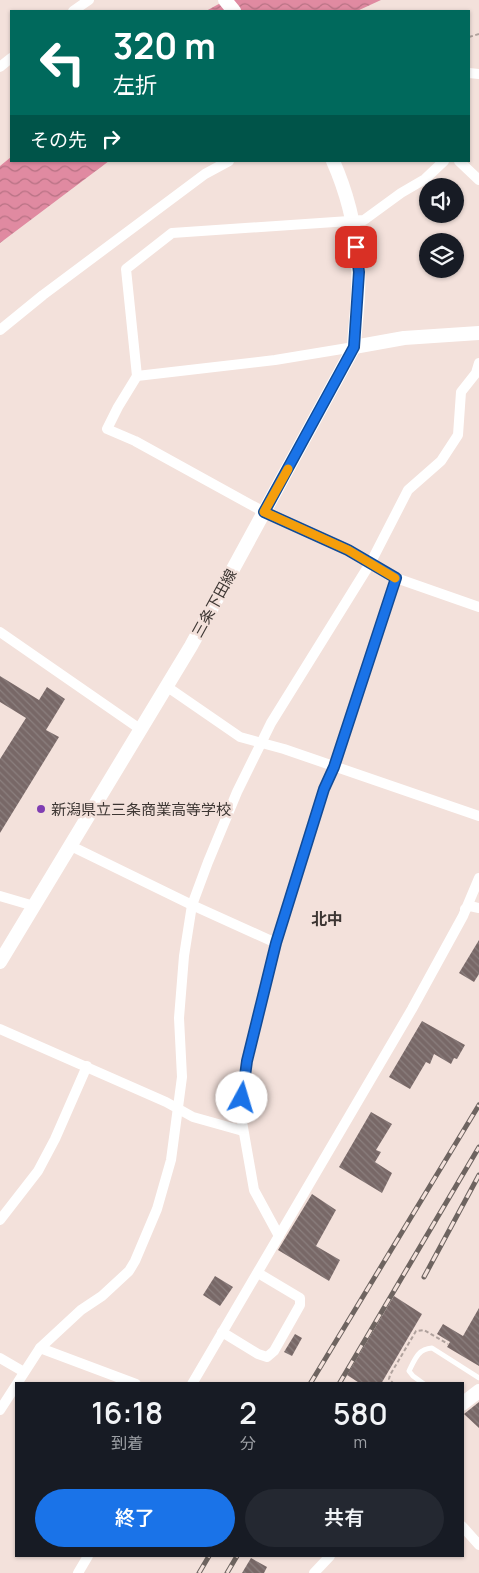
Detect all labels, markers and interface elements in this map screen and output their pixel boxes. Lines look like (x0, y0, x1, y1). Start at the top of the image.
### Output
text: 320 m (113, 22, 216, 70)
icon: left (30, 30, 95, 95)
text: 左折 (113, 70, 157, 100)
icon: right (97, 125, 125, 153)
text: その先 (30, 127, 87, 153)
map controls (419, 178, 464, 278)
button: sound (419, 178, 464, 223)
pin (335, 226, 377, 268)
icon: arrive (342, 233, 370, 261)
button: layers (419, 233, 464, 278)
street label: 三条下田線 (187, 565, 241, 641)
place label: 新潟県立三条商業高等学校 (51, 799, 231, 820)
marker: 新潟県立三条商業高等学校 (35, 803, 47, 815)
district label: 北中 (311, 908, 343, 930)
position arrow (215, 1071, 267, 1123)
text: 16:18 (91, 1392, 163, 1433)
text: 2 (239, 1392, 257, 1433)
text: 580 (333, 1393, 388, 1434)
text: m (354, 1431, 367, 1453)
text: 到着 (111, 1432, 143, 1454)
text: 分 (240, 1432, 256, 1454)
button: 終了 (35, 1489, 235, 1547)
button: 共有 (245, 1489, 444, 1547)

